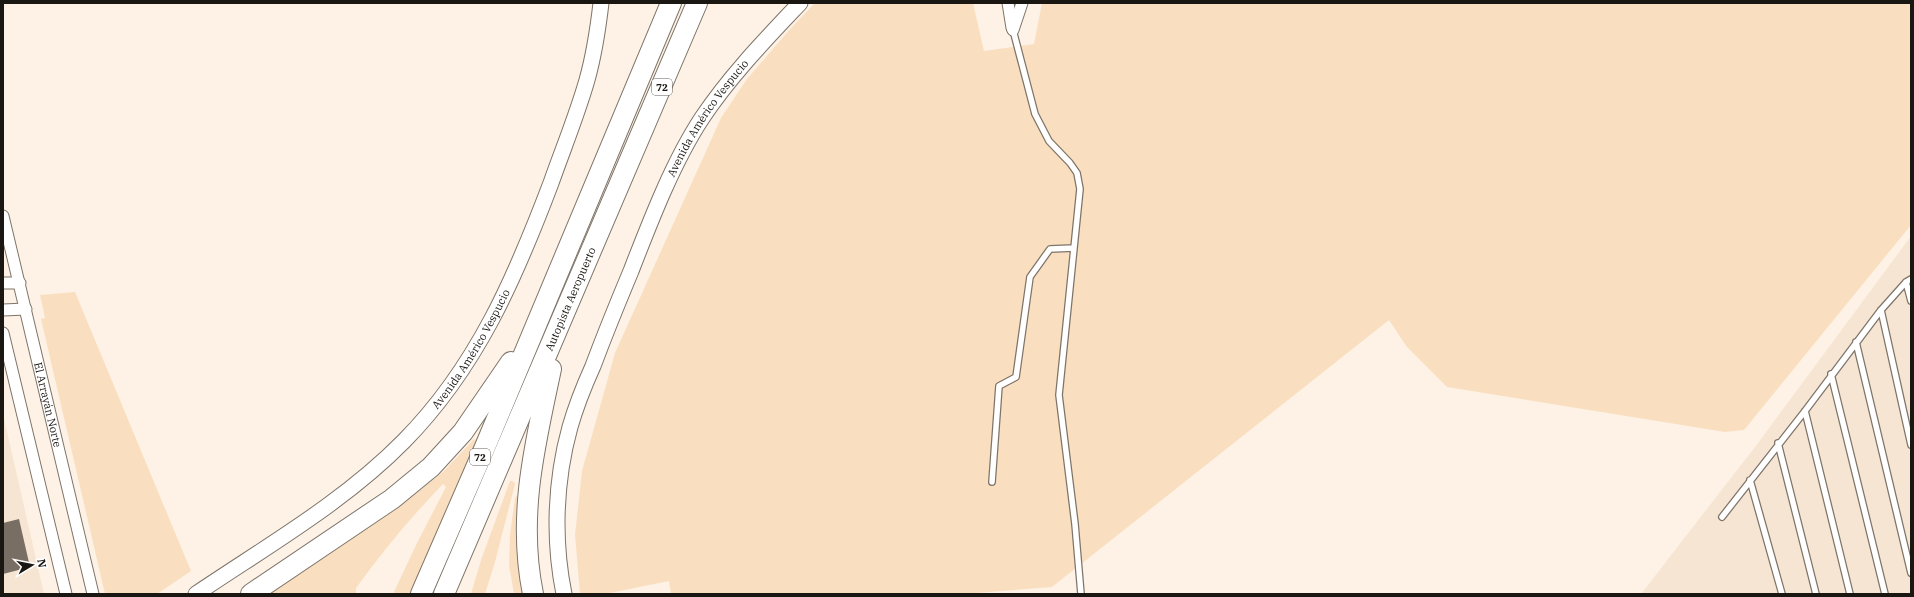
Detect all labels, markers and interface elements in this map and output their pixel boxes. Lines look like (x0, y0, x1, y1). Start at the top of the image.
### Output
street label: Avenida Américo Vespucio (664, 57, 751, 179)
road number: 72 (652, 79, 672, 95)
street label: Autopista Aeropuerto (542, 245, 599, 353)
street label: Avenida Américo Vespucio (429, 287, 513, 412)
street label: El Arrayán Norte (31, 361, 65, 449)
road number: 72 (470, 449, 490, 465)
north arrow (12, 545, 52, 585)
text: N (34, 558, 50, 569)

